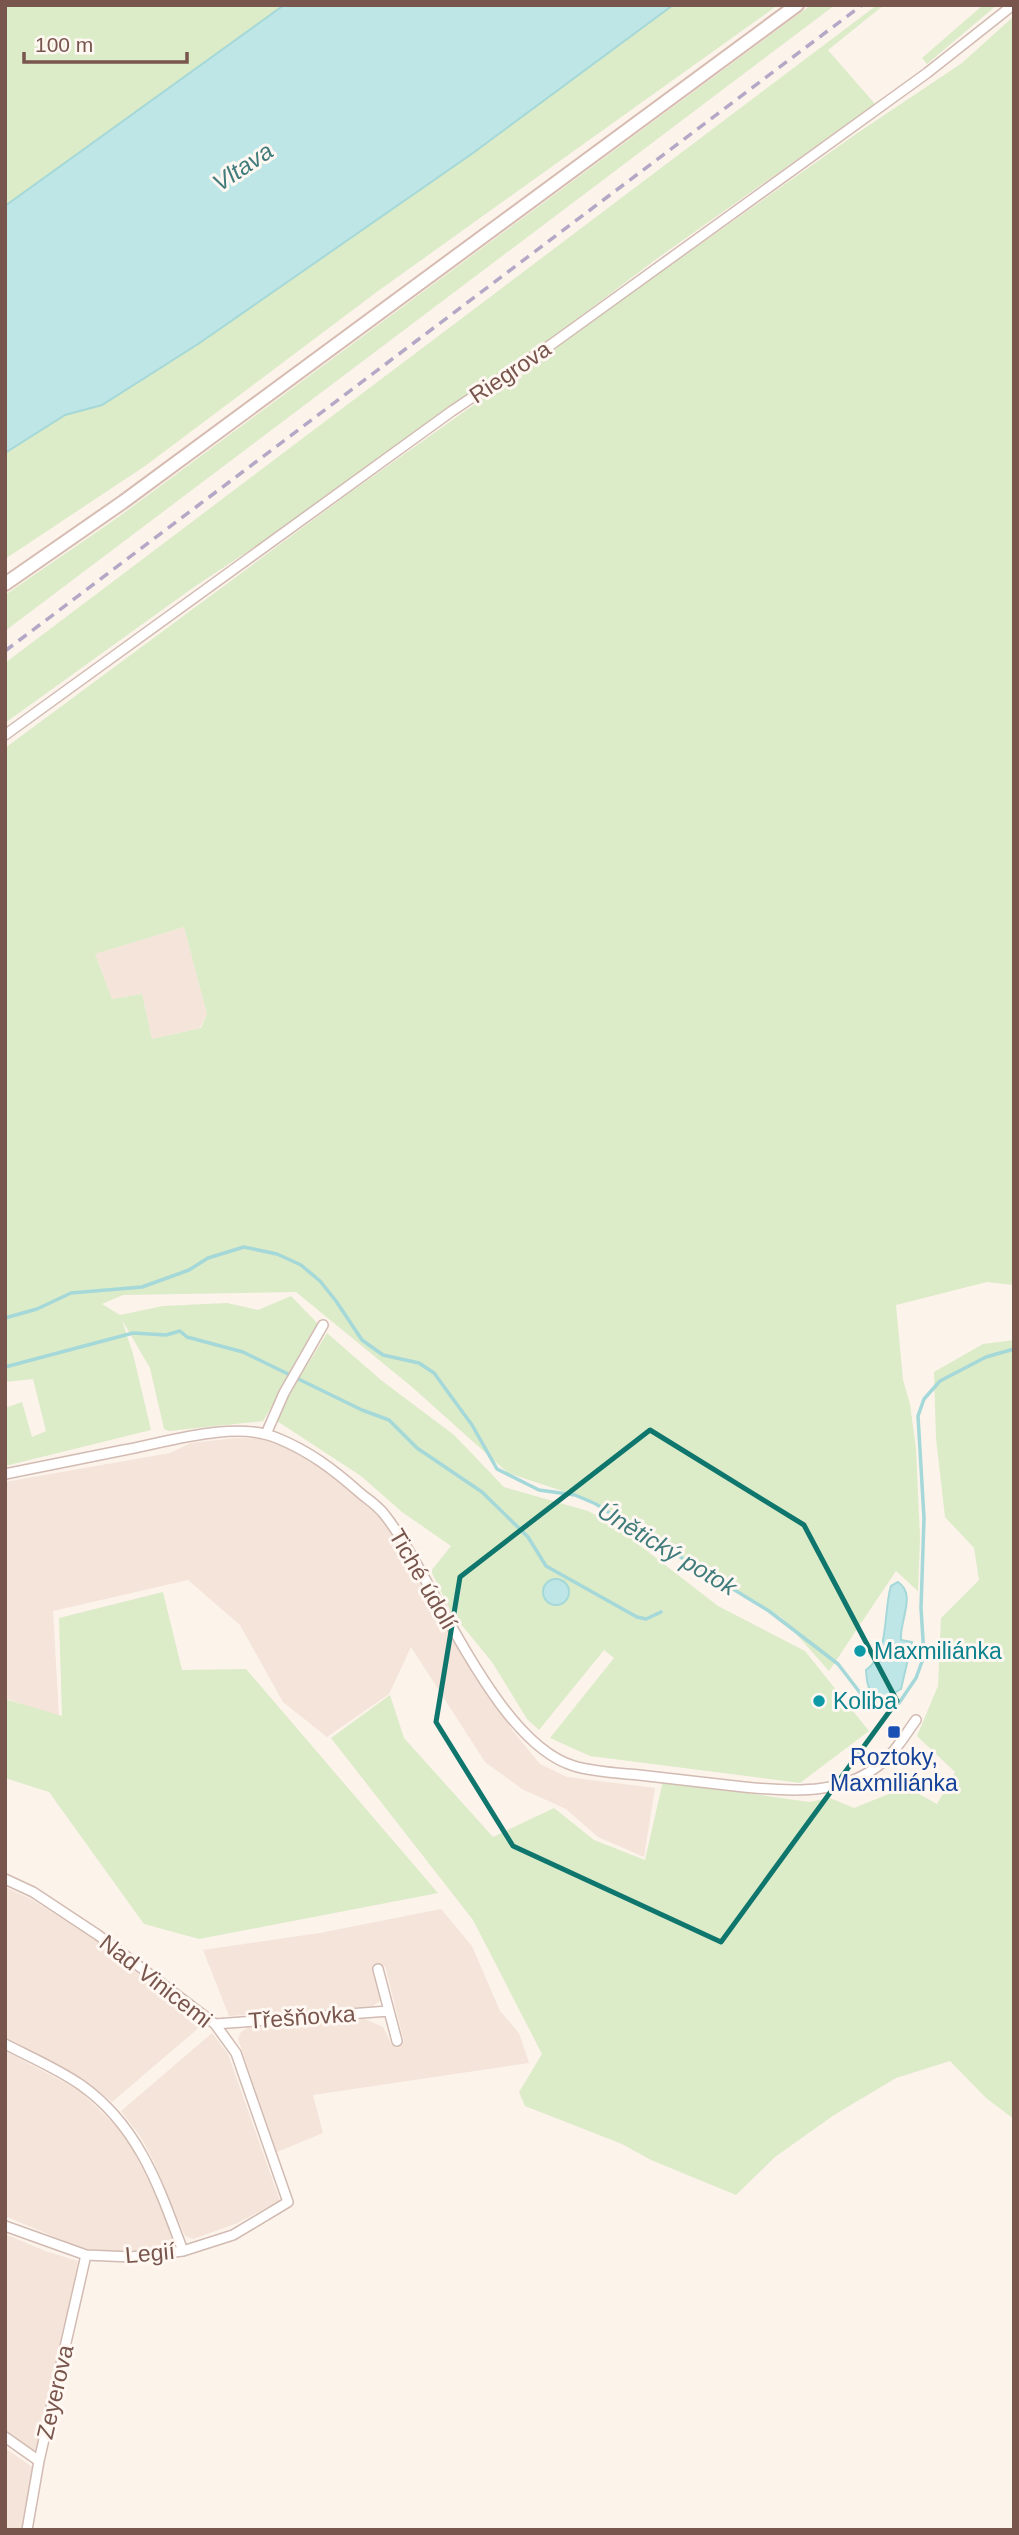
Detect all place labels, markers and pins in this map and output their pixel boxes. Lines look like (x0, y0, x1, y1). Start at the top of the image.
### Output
place label: Maxmiliánka (874, 1638, 1002, 1664)
marker: Maxmiliánka (852, 1643, 868, 1659)
place label: Koliba (833, 1688, 897, 1714)
marker: Koliba (811, 1693, 827, 1709)
marker: Roztoky, Maxmiliánka (886, 1724, 902, 1740)
place label: Roztoky, Maxmiliánka (830, 1744, 958, 1796)

